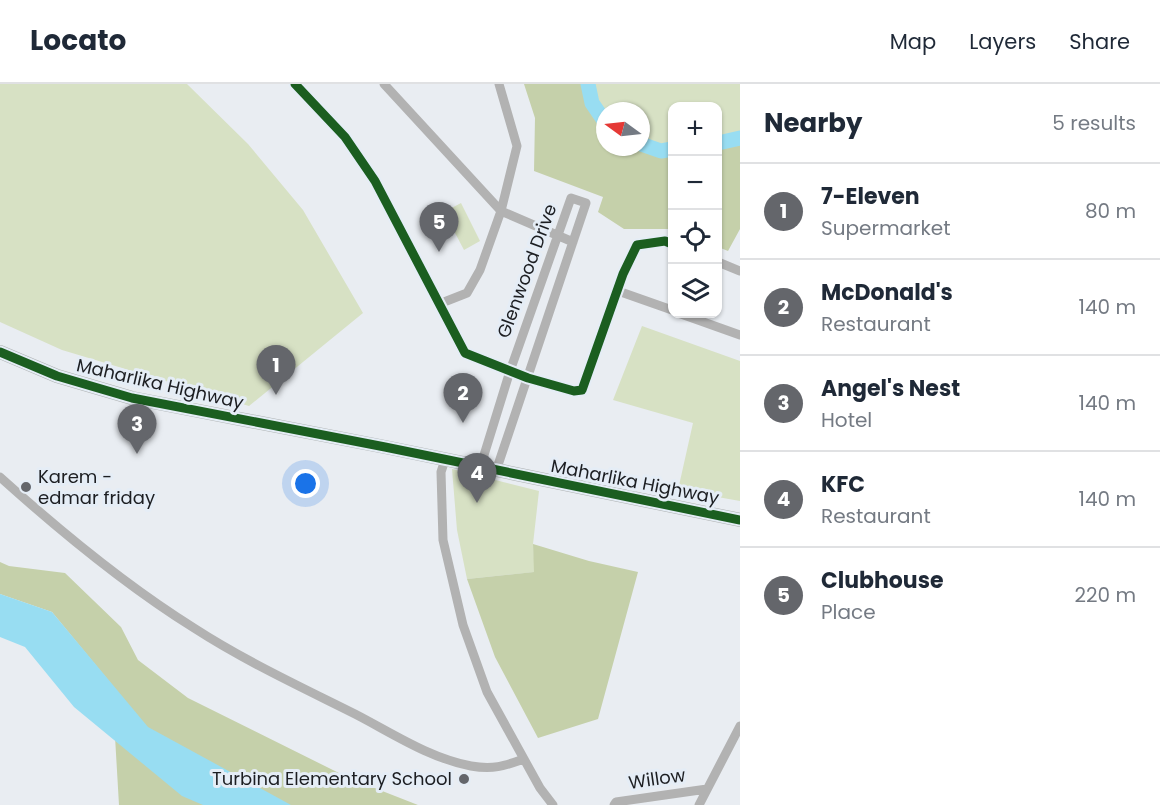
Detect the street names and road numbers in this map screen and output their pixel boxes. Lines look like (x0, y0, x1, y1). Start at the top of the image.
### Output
street label: Glenwood Drive (491, 200, 562, 341)
street label: Maharlika Highway (74, 352, 246, 415)
street label: Maharlika Highway (549, 453, 721, 510)
street label: Willow (627, 762, 687, 795)

